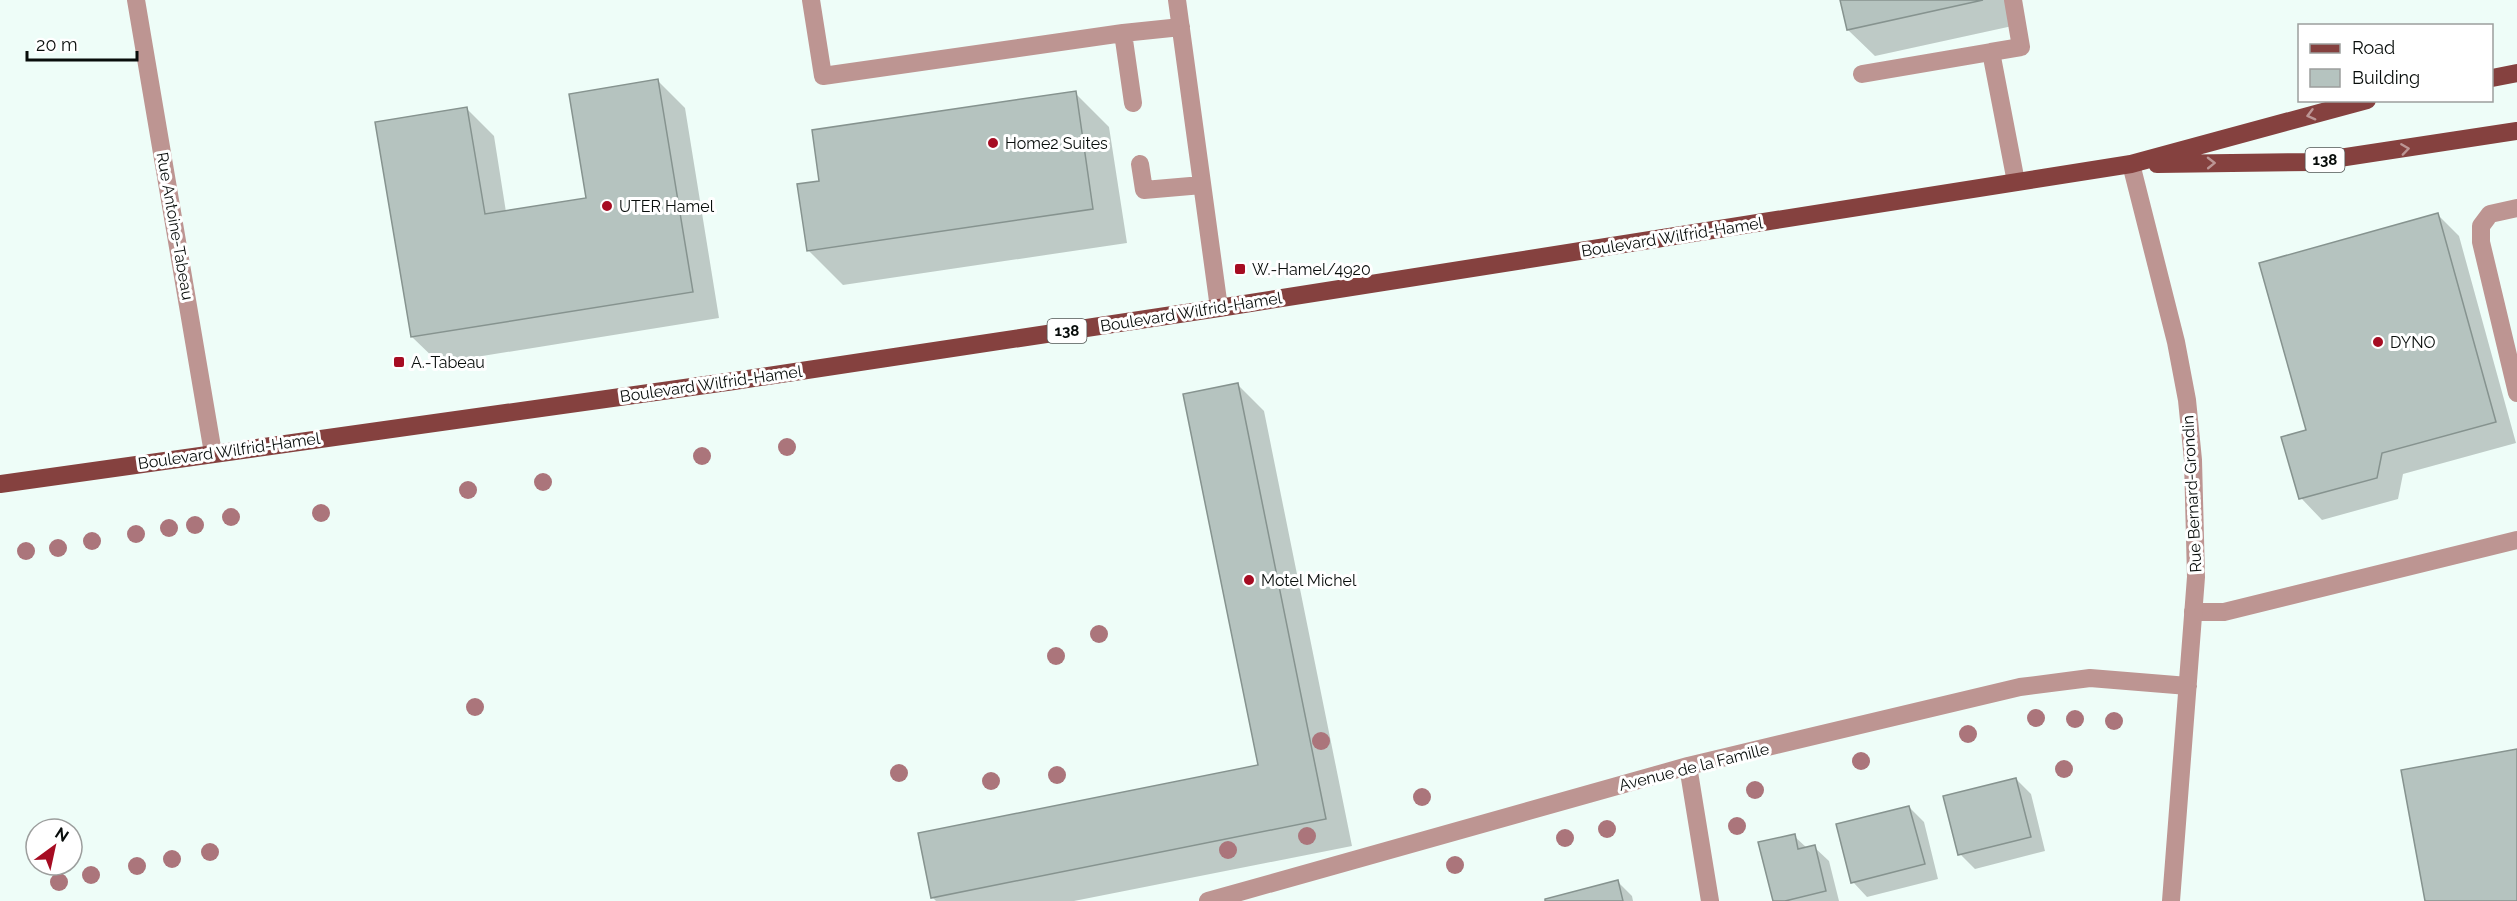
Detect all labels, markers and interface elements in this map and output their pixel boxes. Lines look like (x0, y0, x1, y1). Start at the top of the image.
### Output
scale bar (27, 24, 136, 62)
legend (2298, 24, 2493, 102)
text: 20 m (36, 34, 78, 55)
text: Road (2352, 37, 2395, 58)
text: Building (2352, 67, 2420, 88)
one-way arrow (2306, 107, 2316, 120)
place label: Home2 Suites (1005, 134, 1108, 153)
marker: Home2 Suites (986, 136, 1000, 150)
one-way arrow (2400, 143, 2410, 155)
road number: 138 (2306, 148, 2344, 172)
street label: Rue Antoine-Tabeau (153, 151, 197, 301)
one-way arrow (2206, 157, 2215, 169)
place label: UTER Hamel (619, 197, 715, 216)
marker: UTER Hamel (600, 199, 614, 213)
street label: Boulevard Wilfrid-Hamel (1580, 213, 1765, 261)
place label: W.-Hamel/4920 (1252, 260, 1371, 279)
marker: W.-Hamel/4920 (1233, 262, 1247, 276)
street label: Boulevard Wilfrid-Hamel (1099, 288, 1284, 336)
road number: 138 (1048, 319, 1086, 343)
place label: DYNO (2390, 333, 2436, 352)
marker: DYNO (2371, 335, 2385, 349)
place label: A.-Tabeau (411, 353, 485, 372)
marker: A.-Tabeau (392, 355, 406, 369)
street label: Boulevard Wilfrid-Hamel (619, 362, 804, 406)
street label: Rue Bernard-Grondin (2178, 415, 2206, 573)
street label: Boulevard Wilfrid-Hamel (137, 429, 322, 473)
place label: Motel Michel (1261, 571, 1357, 590)
marker: Motel Michel (1242, 573, 1256, 587)
street label: Avenue de la Famille (1617, 739, 1771, 795)
north arrow (24, 817, 84, 877)
text: N (52, 824, 72, 846)

